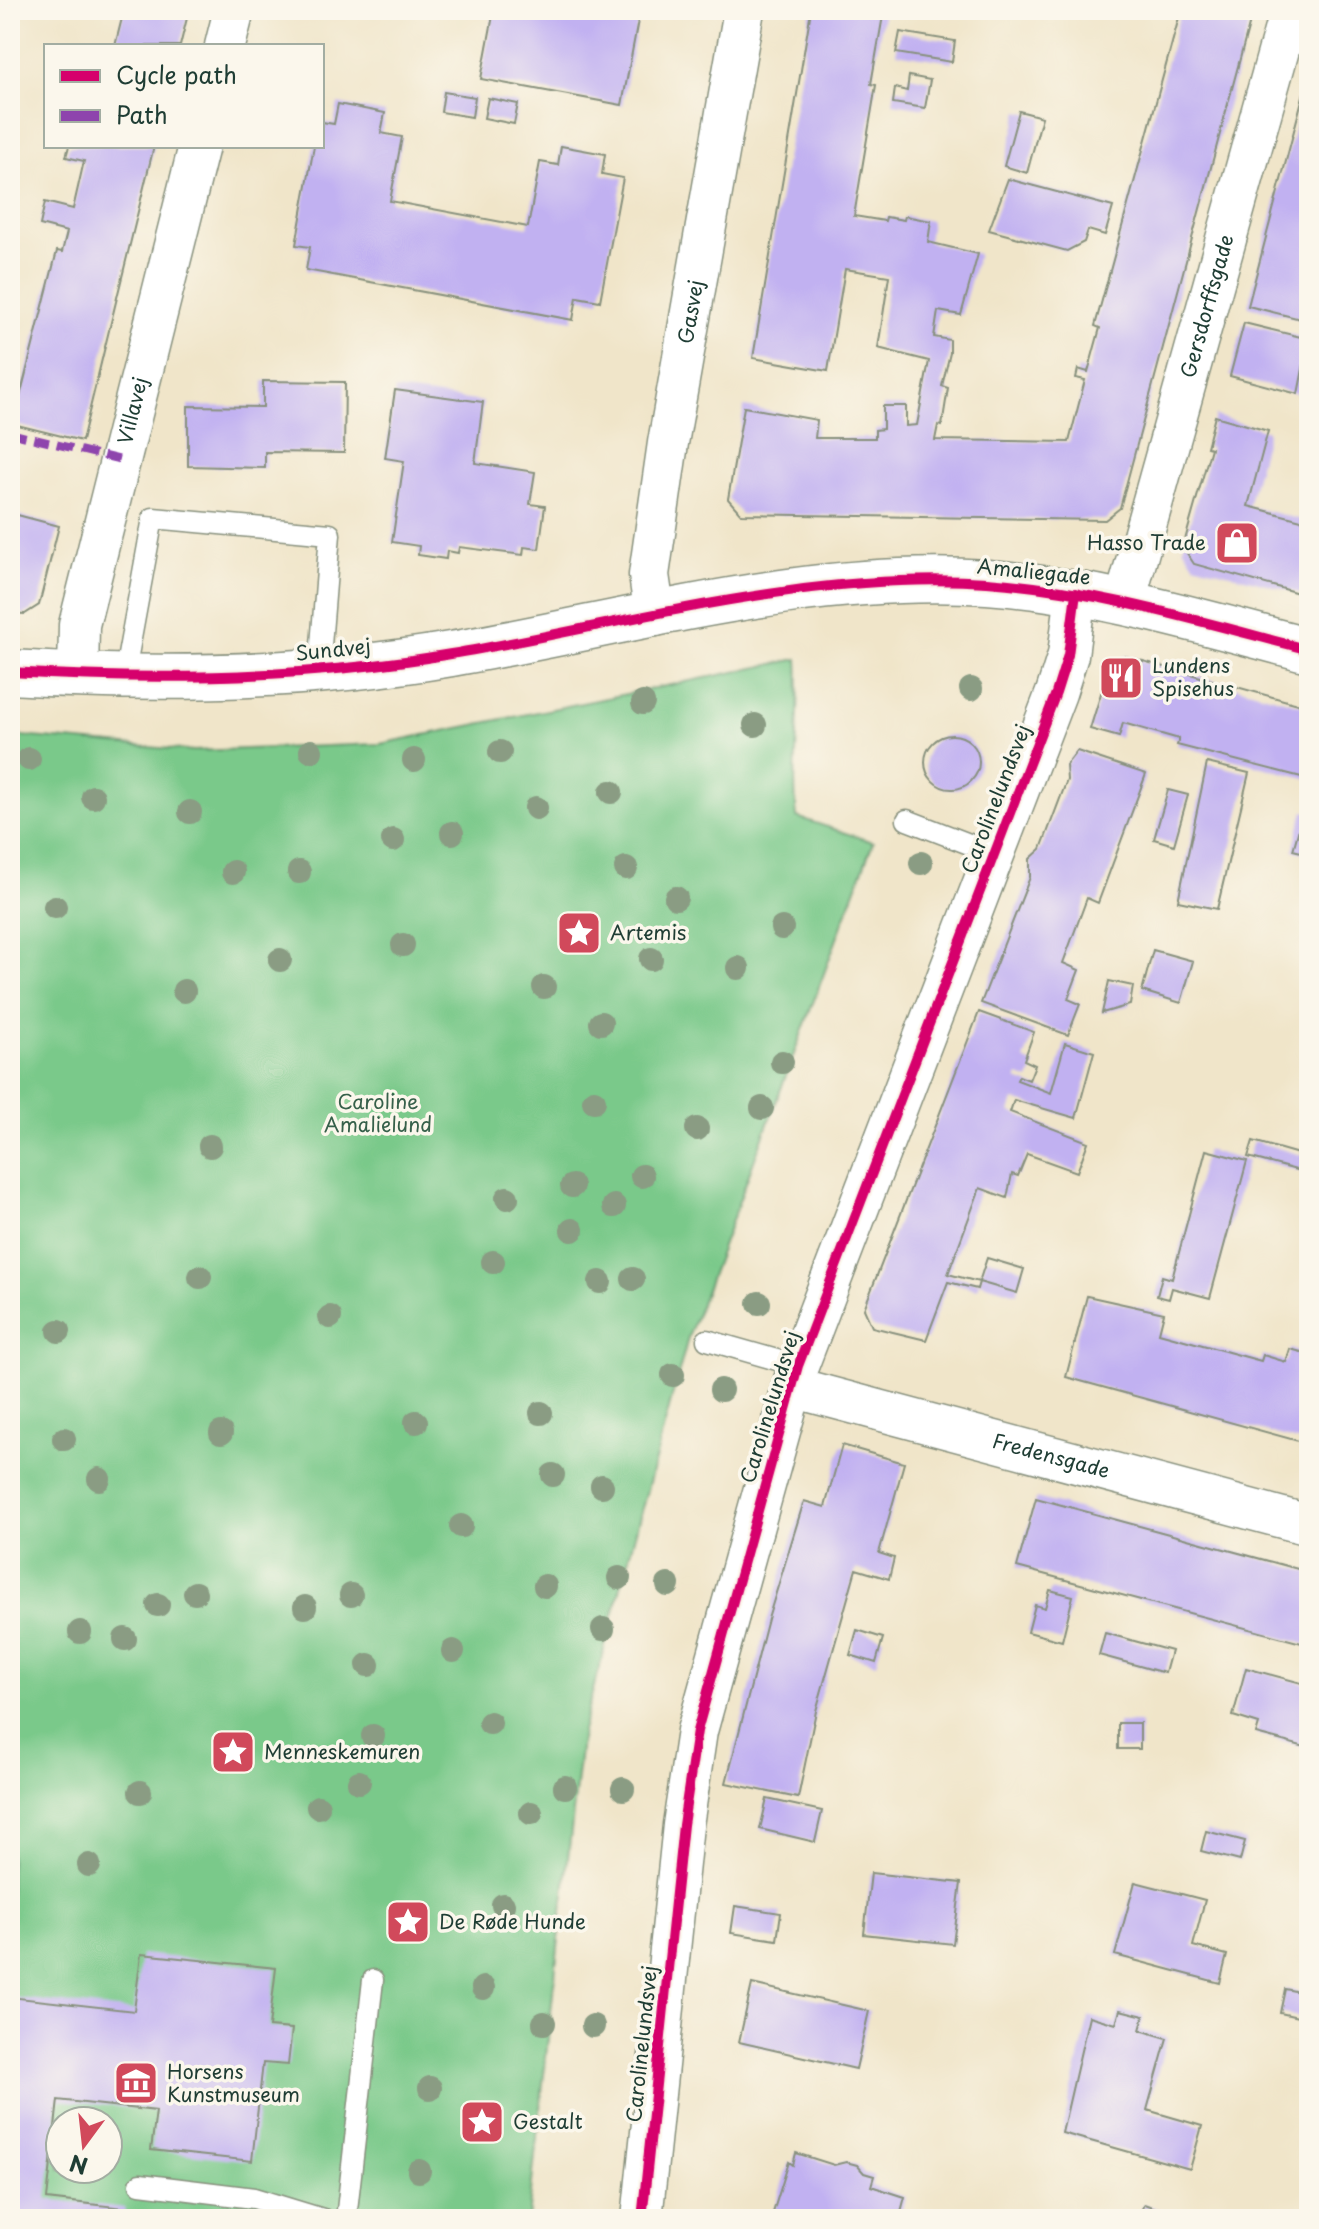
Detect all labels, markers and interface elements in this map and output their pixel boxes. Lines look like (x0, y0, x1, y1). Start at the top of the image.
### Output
legend (44, 44, 324, 148)
text: Cycle path (116, 56, 237, 92)
text: Path (116, 96, 168, 132)
street label: Gersdorffsgade (1172, 231, 1241, 381)
street label: Gasvej (670, 277, 710, 346)
street label: Villavej (109, 374, 155, 447)
shop icon: Hasso Trade (1213, 519, 1261, 567)
place label: Hasso Trade (1087, 527, 1206, 557)
street label: Amaliegade (976, 550, 1092, 592)
street label: Sundvej (294, 630, 372, 668)
place label: Lundens Spisehus (1152, 650, 1234, 703)
restaurant icon: Lundens Spisehus (1097, 654, 1145, 702)
street label: Carolinelundsvej (953, 720, 1037, 878)
place icon: Artemis (555, 909, 603, 957)
place label: Artemis (610, 917, 686, 947)
park label: Caroline Amalielund (324, 1086, 432, 1139)
street label: Carolinelundsvej (732, 1327, 806, 1486)
street label: Fredensgade (989, 1425, 1113, 1485)
place icon: Menneskemuren (209, 1728, 257, 1776)
place label: Menneskemuren (264, 1736, 420, 1766)
place icon: De Røde Hunde (384, 1898, 432, 1946)
place label: De Røde Hunde (439, 1906, 586, 1936)
street label: Carolinelundsvej (618, 1964, 664, 2124)
place label: Horsens Kunstmuseum (167, 2056, 300, 2109)
museum icon: Horsens Kunstmuseum (112, 2059, 160, 2107)
place icon: Gestalt (458, 2098, 506, 2146)
north arrow (44, 2105, 124, 2185)
place label: Gestalt (513, 2106, 583, 2136)
text: N (66, 2148, 91, 2184)

